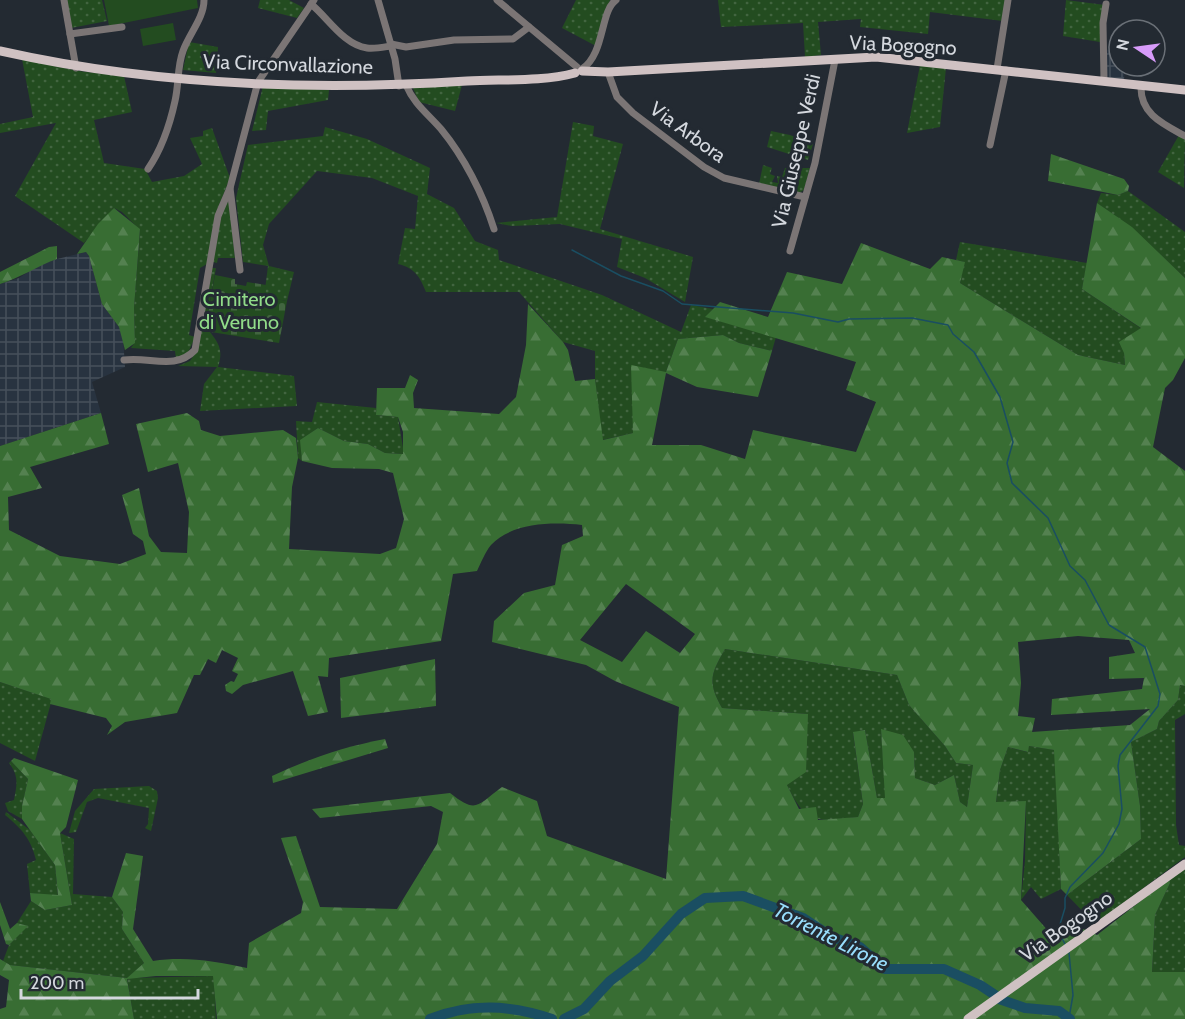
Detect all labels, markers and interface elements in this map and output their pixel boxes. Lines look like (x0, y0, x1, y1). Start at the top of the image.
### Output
north arrow (1107, 18, 1167, 78)
street label: Via Bogogno (849, 30, 957, 60)
text: N (1112, 37, 1133, 52)
street label: Via Circonvallazione (203, 49, 373, 79)
street label: Via Giuseppe Verdi (767, 72, 825, 230)
street label: Via Arbora (645, 96, 731, 168)
park label: Cimitero di Veruno (199, 287, 279, 334)
street label: Via Bogogno (1015, 885, 1117, 967)
water label: Torrente Lirone (770, 897, 893, 976)
scale bar (21, 962, 198, 1000)
text: 200 m (30, 972, 84, 994)

